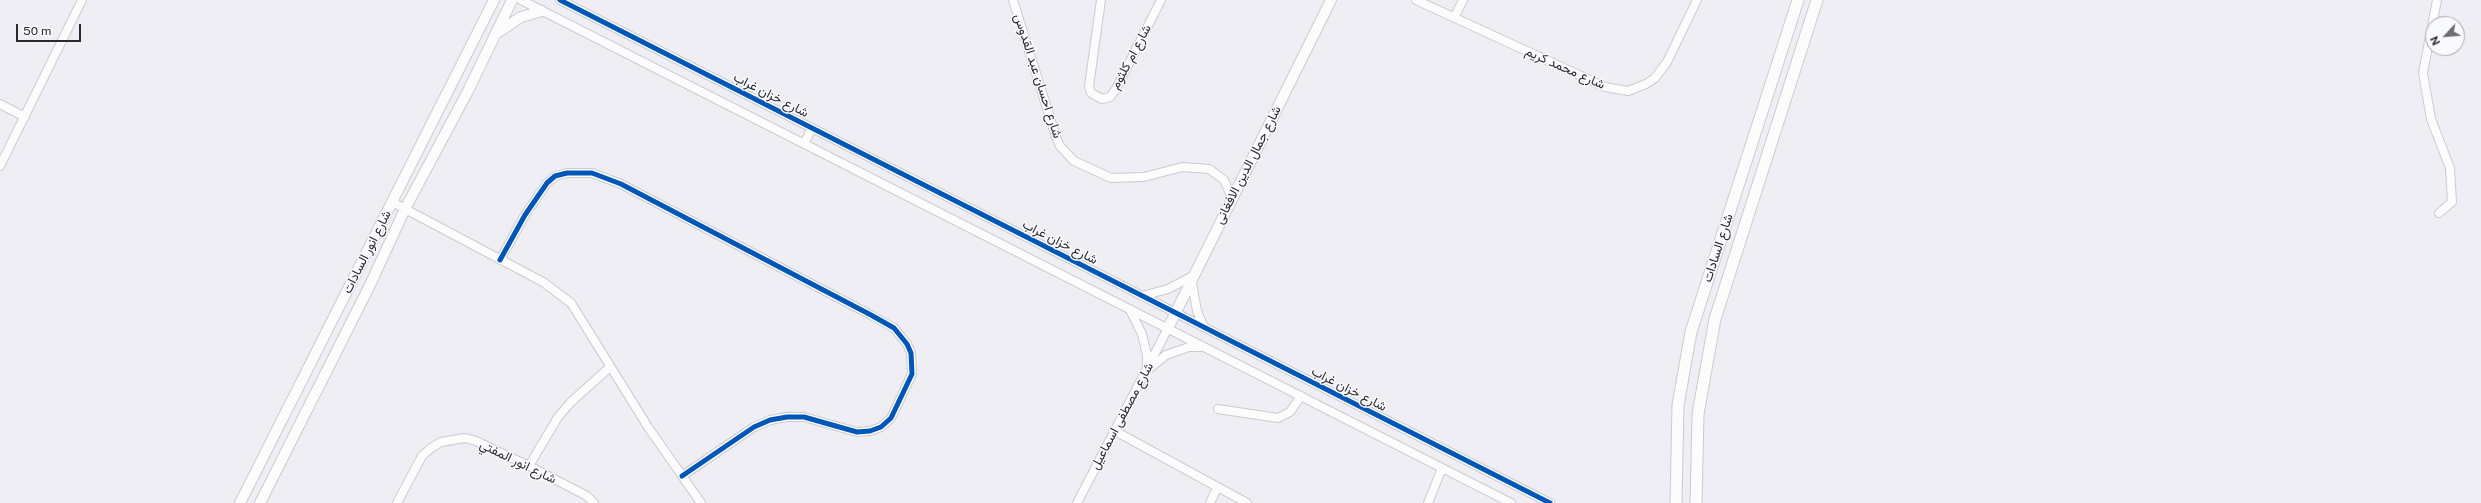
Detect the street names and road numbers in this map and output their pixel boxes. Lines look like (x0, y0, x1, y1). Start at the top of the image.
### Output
street label: شارع احسان عبد القدوس (1010, 12, 1066, 140)
street label: شارع ام كلثوم (1107, 22, 1155, 92)
street label: شارع محمد كريم (1523, 43, 1607, 93)
street label: شارع خزان غراب (731, 69, 811, 121)
street label: شارع جمال الدين الافغانى (1211, 103, 1285, 227)
street label: شارع انور السادات (339, 208, 395, 296)
street label: شارع السادات (1700, 212, 1736, 284)
street label: شارع خزان غراب (1020, 216, 1100, 268)
street label: شارع مصطفى اسماعيل (1087, 360, 1157, 472)
street label: شارع خزان غراب (1309, 363, 1389, 415)
street label: شارع انور المفتي (477, 437, 559, 487)

